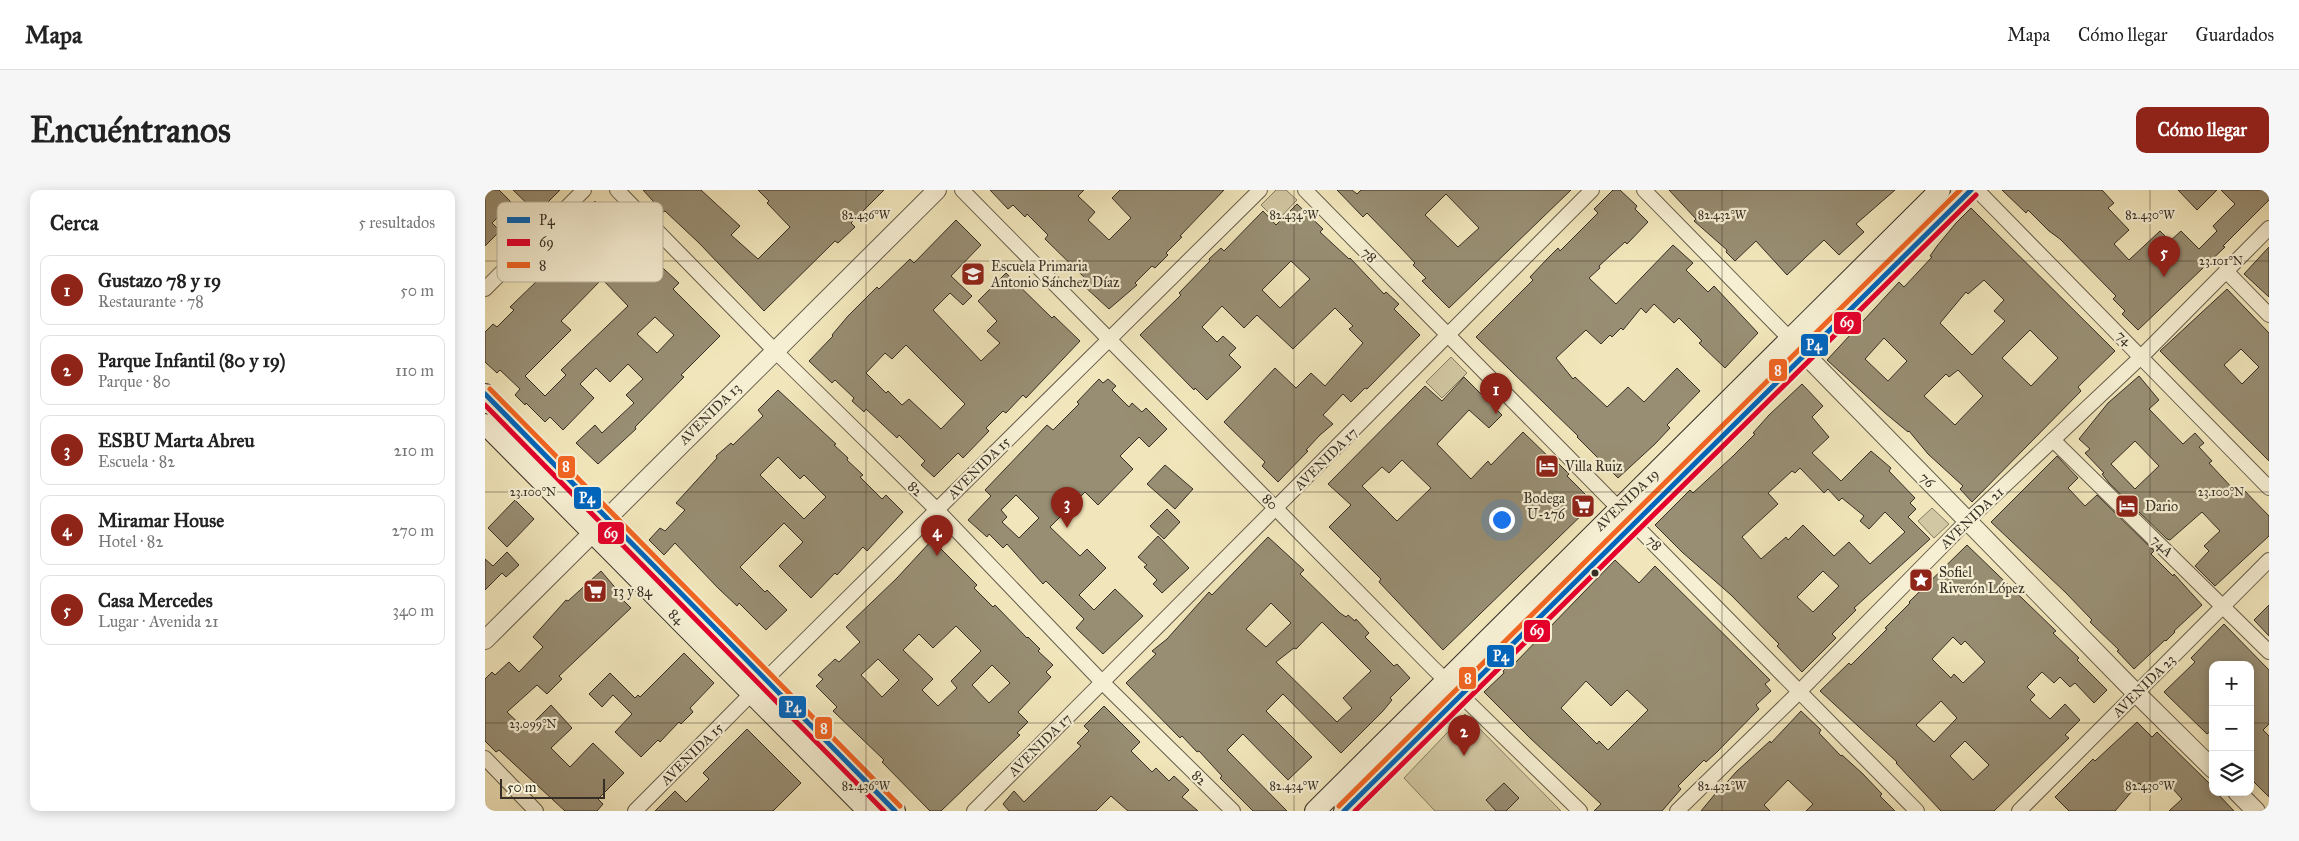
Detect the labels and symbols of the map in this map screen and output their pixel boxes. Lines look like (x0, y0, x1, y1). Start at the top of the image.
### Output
legend (497, 202, 663, 282)
text: 82.436°W (842, 208, 891, 222)
text: 82.434°W (1269, 208, 1319, 222)
text: 82.432°W (1698, 208, 1747, 222)
text: 82.430°W (2125, 208, 2175, 222)
text: P4 (539, 212, 556, 229)
text: 69 (539, 234, 554, 251)
pin: 5 (2148, 236, 2180, 277)
street label: 78 (1358, 244, 1380, 266)
text: 23.101°N (2199, 254, 2243, 268)
text: 8 (539, 257, 546, 274)
place label: Escuela Primaria Antonio Sánchez Díaz (990, 258, 1120, 291)
school or university icon: Escuela Primaria Antonio Sánchez Díaz (960, 261, 986, 287)
line badge: 69 (1833, 311, 1862, 335)
text: 69 (1840, 314, 1854, 332)
street label: 74 (2113, 327, 2136, 350)
line badge: P4 (1800, 333, 1829, 357)
text: P4 (1806, 337, 1823, 355)
line badge: 8 (1768, 358, 1788, 382)
text: 8 (1774, 362, 1782, 379)
pin: 1 (1480, 373, 1512, 414)
street label: AVENIDA 13 (675, 380, 744, 449)
street label: AVENIDA 17 (1290, 424, 1361, 495)
street label: AVENIDA 15 (944, 433, 1014, 503)
hotel icon: Villa Ruiz (1534, 453, 1560, 479)
line badge: 8 (557, 455, 576, 479)
text: 8 (562, 458, 570, 475)
place label: Villa Ruiz (1564, 458, 1623, 475)
street label: AVENIDA 19 (1591, 465, 1662, 535)
street label: 76 (1916, 469, 1939, 492)
street label: 82 (904, 478, 926, 500)
street label: AVENIDA 21 (1936, 483, 2008, 553)
text: 23.100°N (510, 485, 556, 499)
text: 23.100°N (2198, 485, 2244, 499)
line badge: P4 (573, 486, 602, 510)
pin: 3 (1051, 487, 1083, 528)
text: P4 (579, 490, 596, 508)
street label: 80 (1258, 490, 1282, 514)
place label: Bodega U-276 (1523, 490, 1566, 523)
supermarket icon: Bodega U-276 (1570, 493, 1596, 519)
hotel icon: Dario (2114, 493, 2140, 519)
place label: Dario (2145, 498, 2178, 515)
your location (1489, 507, 1515, 533)
pin: 4 (921, 515, 953, 556)
line badge: 69 (597, 521, 625, 545)
text: 69 (604, 525, 618, 543)
street label: 74A (2147, 531, 2177, 561)
street label: 78 (1643, 532, 1665, 554)
place label: Sofiel Riverón López (1939, 564, 2025, 597)
place icon: Sofiel Riverón López (1908, 567, 1934, 593)
unlabelled marker (1590, 568, 1600, 578)
supermarket icon: 13 y 84 (582, 578, 608, 604)
place label: 13 y 84 (613, 583, 653, 600)
street label: 84 (665, 606, 688, 629)
line badge: 69 (1523, 619, 1551, 643)
text: 69 (1530, 622, 1544, 640)
line badge: P4 (1486, 644, 1515, 668)
text: P4 (1493, 648, 1510, 666)
street label: AVENIDA 23 (2108, 651, 2179, 722)
line badge: 8 (1458, 666, 1477, 690)
text: 8 (1464, 670, 1472, 687)
line badge: P4 (778, 695, 807, 719)
text: P4 (785, 699, 802, 717)
street label: AVENIDA 17 (1004, 710, 1075, 781)
pin: 2 (1448, 715, 1480, 756)
line badge: 8 (814, 716, 833, 740)
text: 23.099°N (509, 717, 557, 731)
street label: AVENIDA 15 (657, 719, 727, 789)
text: 8 (820, 720, 828, 737)
street label: 82 (1188, 767, 1210, 789)
scale bar (500, 776, 605, 799)
text: 82.436°W (842, 779, 891, 793)
text: 82.434°W (1269, 779, 1319, 793)
text: 82.432°W (1698, 779, 1747, 793)
text: 82.430°W (2125, 779, 2175, 793)

